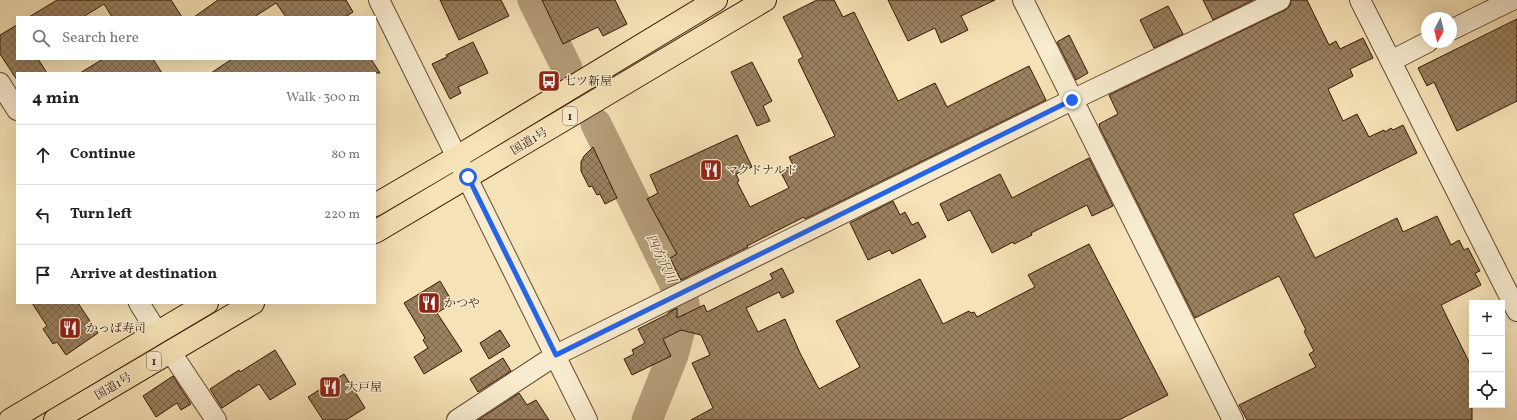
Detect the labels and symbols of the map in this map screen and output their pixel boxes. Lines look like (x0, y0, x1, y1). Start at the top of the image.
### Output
north arrow (1421, 12, 1457, 48)
bus stop icon: 七ツ新屋 (536, 68, 562, 94)
place label: 七ツ新屋 (564, 74, 612, 90)
route end (1063, 91, 1081, 109)
road number: 1 (563, 107, 577, 125)
street label: 国道1号 (508, 125, 551, 159)
restaurant icon: マクドナルド (698, 157, 724, 183)
place label: マクドナルド (726, 163, 797, 179)
route start (459, 168, 477, 186)
water label: 四方沢川 (641, 232, 681, 288)
restaurant icon: かつや (416, 290, 442, 316)
place label: かつや (444, 296, 480, 312)
restaurant icon: かっぱ寿司 (57, 315, 83, 341)
place label: かっぱ寿司 (86, 321, 146, 337)
road number: 1 (147, 352, 161, 370)
street label: 国道1号 (92, 370, 135, 404)
restaurant icon: 大戸屋 (317, 374, 343, 400)
place label: 大戸屋 (346, 380, 382, 396)

